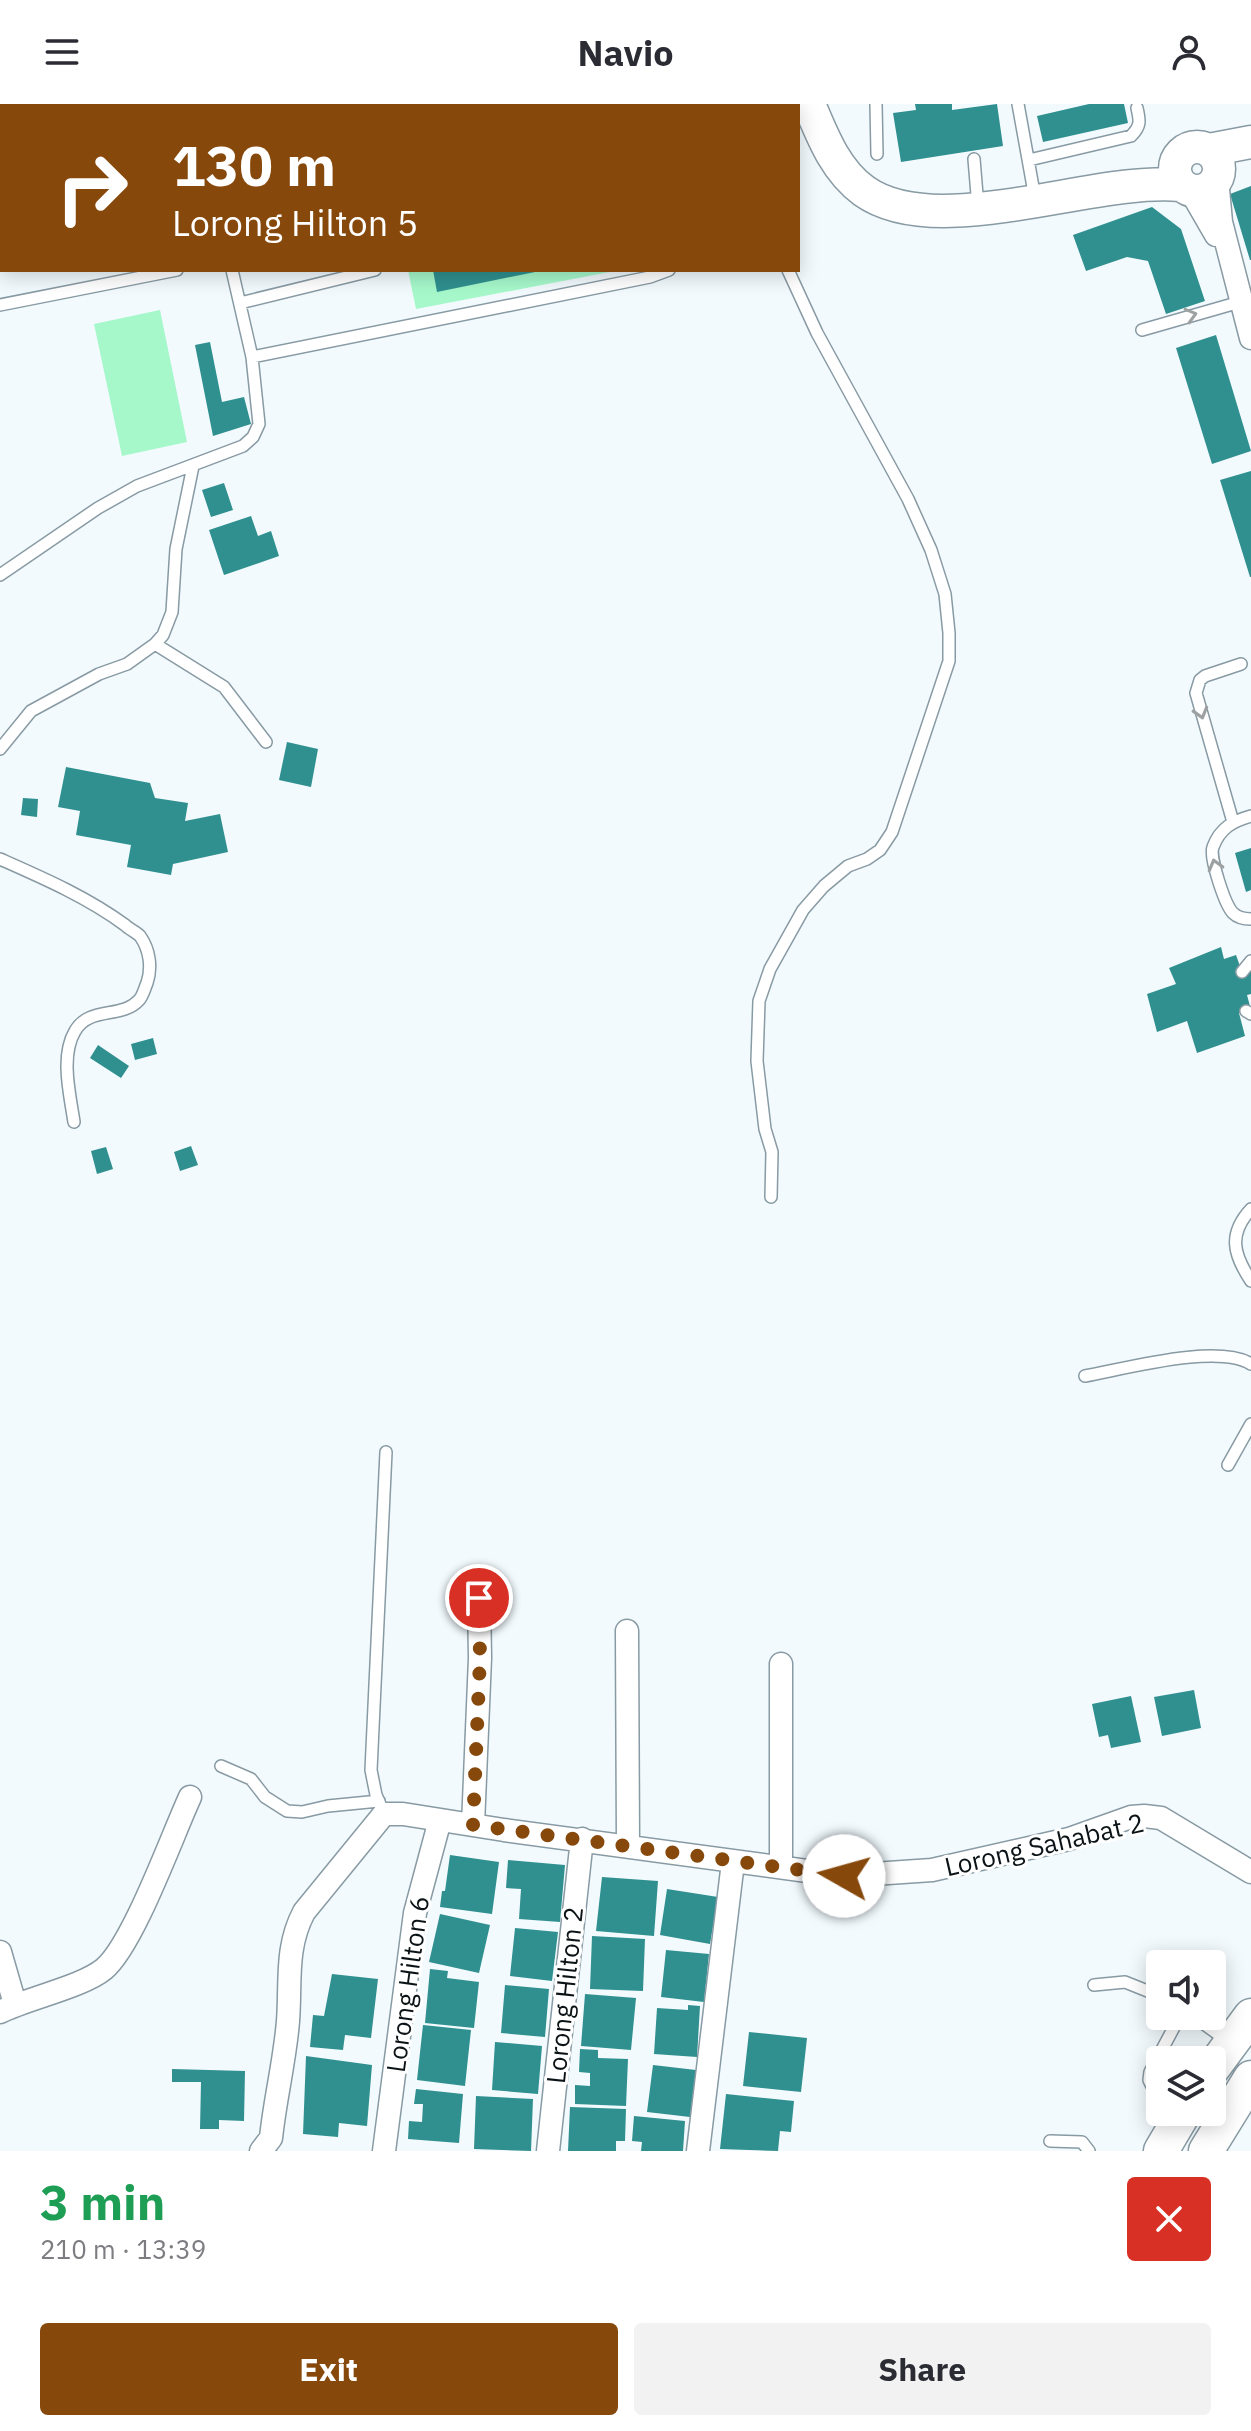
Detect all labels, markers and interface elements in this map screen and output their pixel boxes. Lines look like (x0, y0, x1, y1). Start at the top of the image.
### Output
text: Navio (577, 29, 674, 76)
icon: menu (40, 30, 84, 74)
icon: person (1167, 30, 1211, 74)
text: 130 m (172, 129, 336, 201)
icon: right (40, 136, 144, 240)
text: Lorong Hilton 5 (172, 199, 418, 246)
one-way arrow (1184, 308, 1198, 325)
one-way arrow (1192, 705, 1208, 719)
one-way arrow (1208, 859, 1225, 873)
pin (445, 1564, 513, 1632)
icon: arrive (457, 1576, 501, 1620)
street label: Lorong Sahabat 2 (941, 1805, 1147, 1883)
position arrow (802, 1834, 886, 1918)
street label: Lorong Hilton 6 (378, 1894, 436, 2074)
street label: Lorong Hilton 2 (538, 1905, 590, 2085)
map controls (1146, 1950, 1226, 2126)
button: sound (1146, 1950, 1226, 2030)
button: layers (1146, 2046, 1226, 2126)
text: 3 min (40, 2171, 165, 2233)
button: close (1127, 2177, 1211, 2261)
text: 210 m · 13:39 (40, 2232, 206, 2266)
button: Exit (40, 2323, 618, 2415)
button: Share (634, 2323, 1211, 2415)

